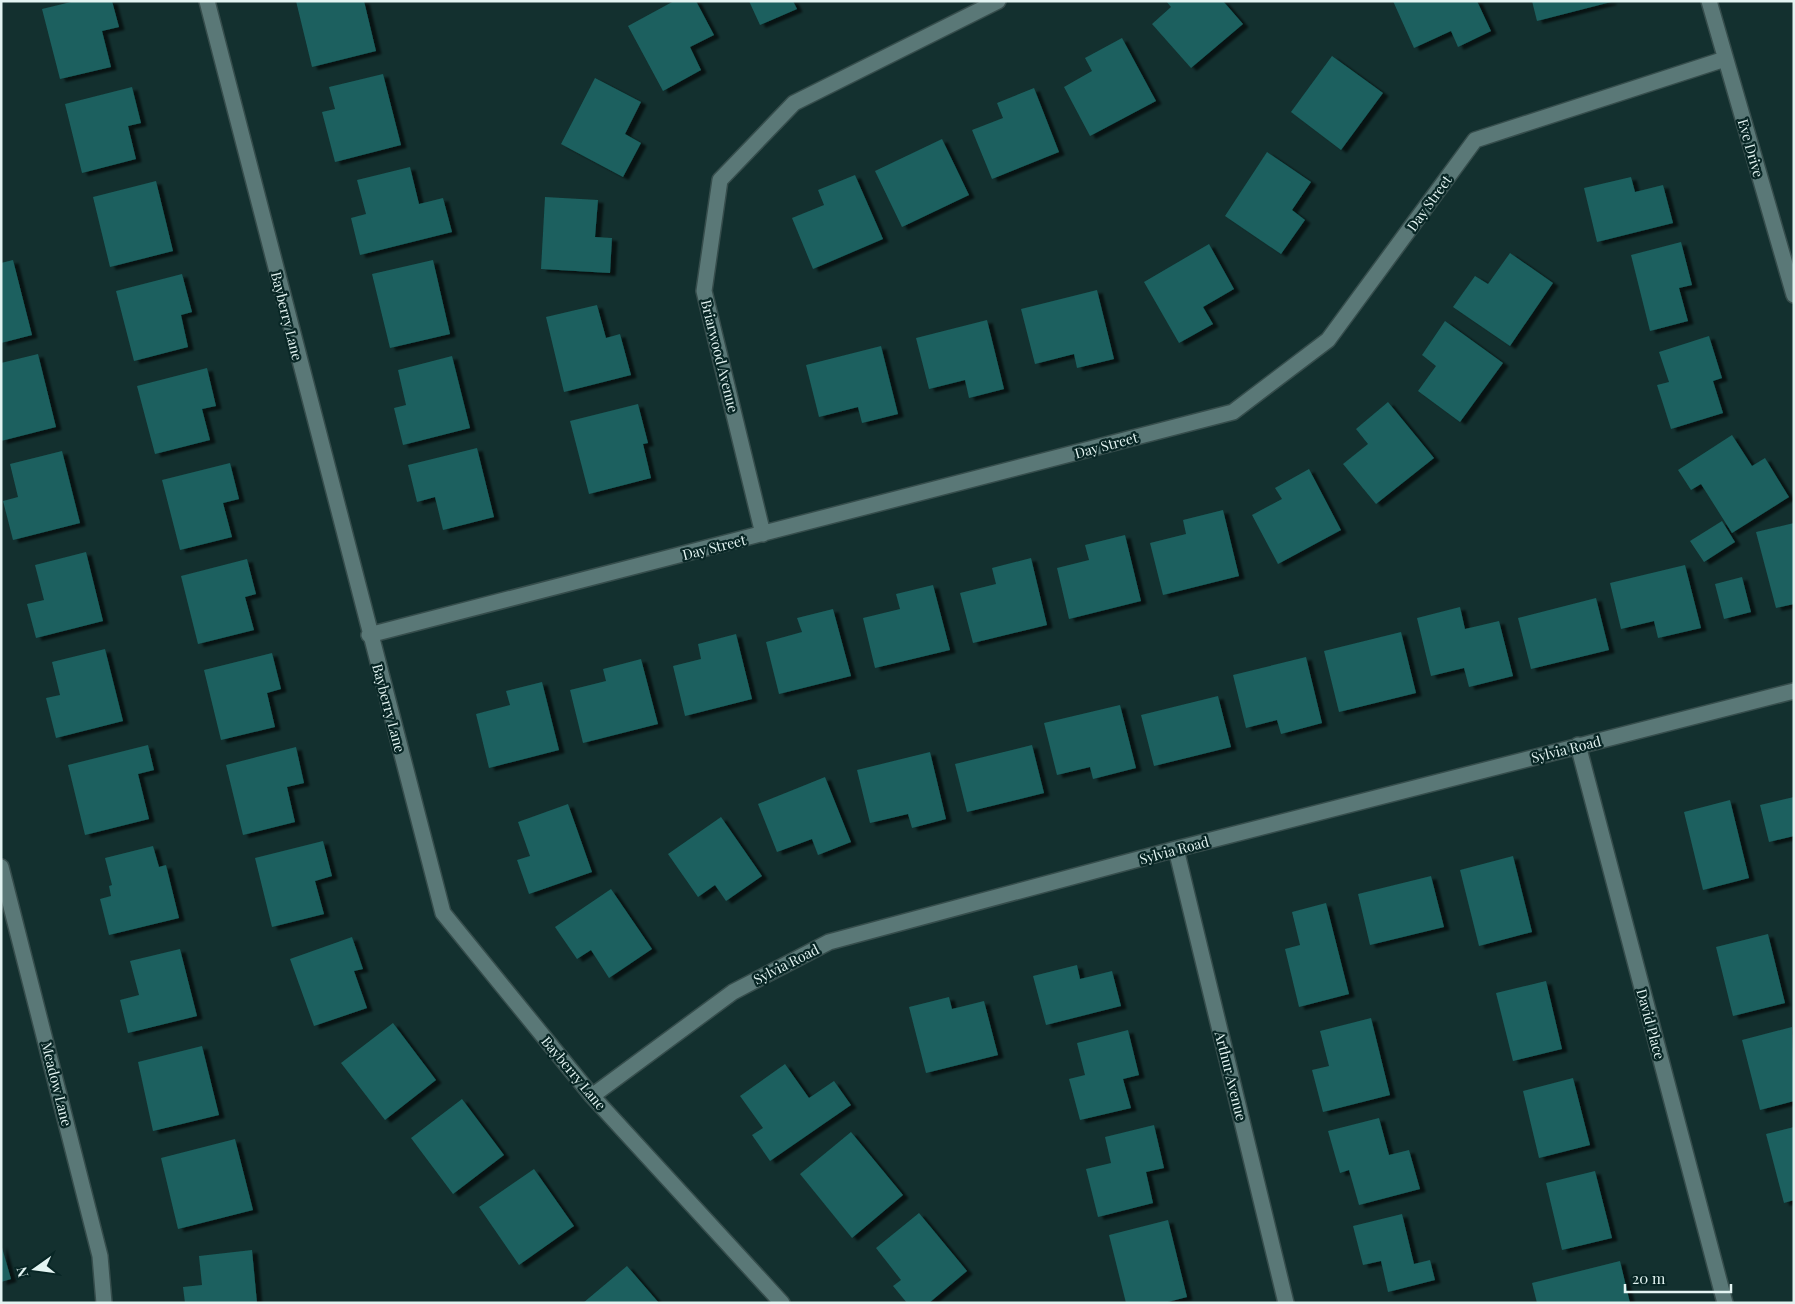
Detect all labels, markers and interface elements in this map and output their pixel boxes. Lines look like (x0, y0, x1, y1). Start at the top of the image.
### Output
street label: Eve Drive (1734, 117, 1768, 179)
street label: Day Street (1402, 170, 1456, 235)
street label: Bayberry Lane (267, 270, 307, 362)
street label: Briarwood Avenue (697, 298, 743, 414)
street label: Day Street (1072, 427, 1141, 463)
street label: Day Street (680, 530, 749, 564)
street label: Bayberry Lane (368, 662, 410, 754)
street label: Sylvia Road (1529, 731, 1603, 767)
street label: Sylvia Road (1137, 832, 1211, 868)
street label: Sylvia Road (750, 939, 822, 989)
street label: David Place (1632, 987, 1670, 1061)
street label: Arthur Avenue (1210, 1028, 1251, 1123)
street label: Bayberry Lane (538, 1032, 610, 1114)
street label: Meadow Lane (37, 1040, 77, 1128)
north arrow (10, 1244, 60, 1294)
scale bar (1625, 1262, 1731, 1294)
text: N (11, 1265, 32, 1279)
text: 20 m (1632, 1268, 1666, 1288)

